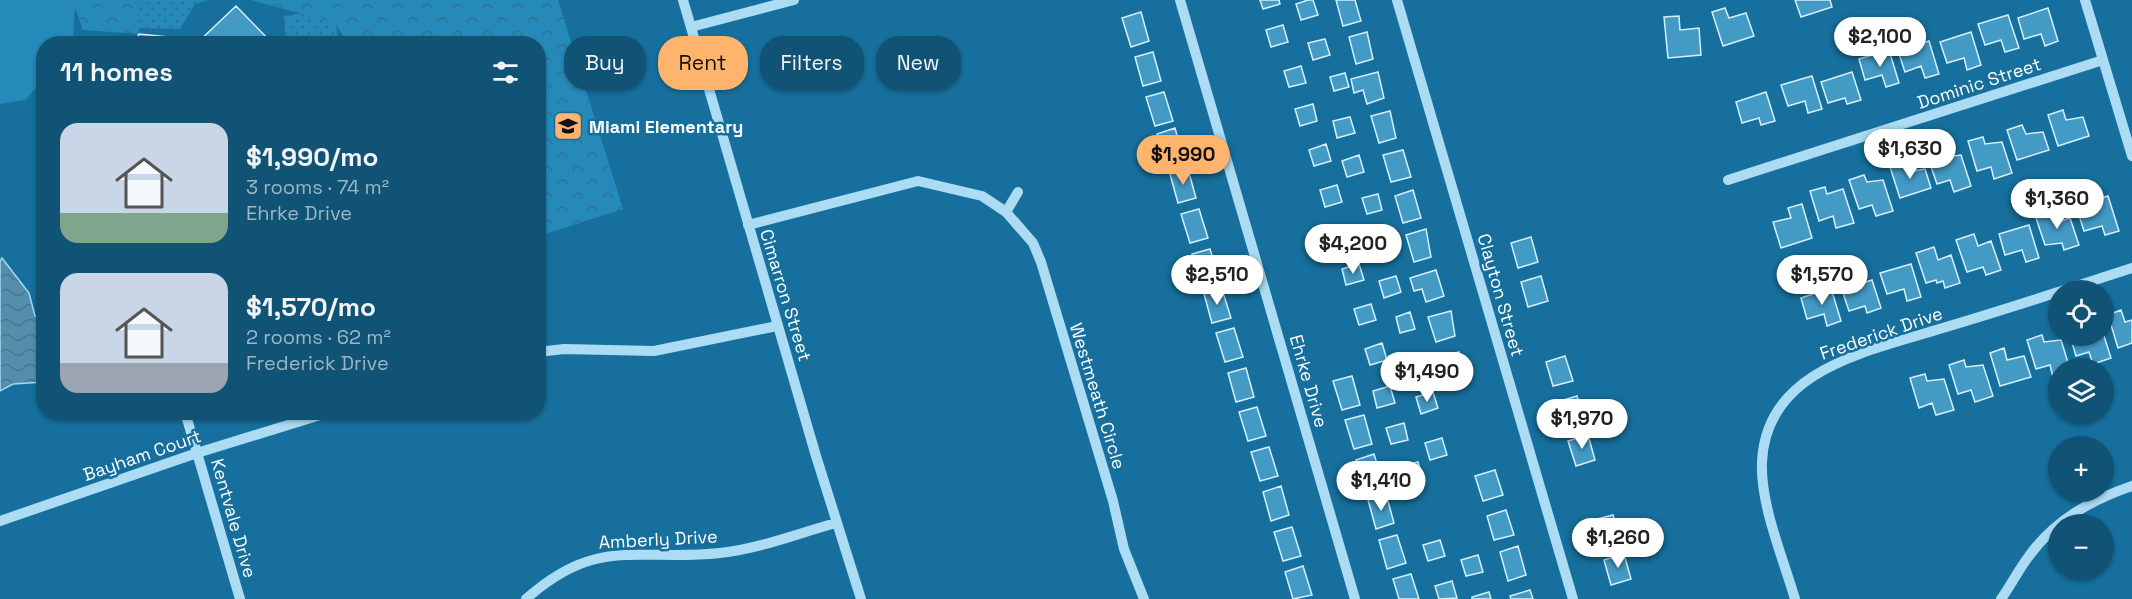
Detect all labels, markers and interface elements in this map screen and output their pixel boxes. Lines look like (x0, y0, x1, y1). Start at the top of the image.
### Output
pin: $2,100 (1831, 17, 1929, 68)
text: $2,100 (1848, 23, 1912, 49)
chip: Buy (564, 36, 646, 90)
chip: Rent (658, 36, 748, 90)
chip: Filters (760, 36, 864, 90)
chip: New (876, 36, 961, 90)
street label: Dominic Street (1914, 52, 2044, 114)
text: 11 homes (60, 55, 173, 89)
icon: filters (489, 56, 522, 89)
school or university icon: Miami Elementary (552, 110, 584, 142)
place label: Miami Elementary (589, 115, 743, 138)
pin: $1,630 (1861, 129, 1959, 180)
pin: $1,990 (1134, 135, 1232, 186)
text: $1,630 (1878, 135, 1942, 161)
text: $1,990/mo (246, 140, 378, 174)
text: $1,990 (1151, 141, 1215, 167)
icon: home (108, 147, 180, 219)
text: 3 rooms · 74 m² (246, 174, 389, 200)
pin: $1,360 (2008, 179, 2106, 230)
text: $1,360 (2025, 185, 2089, 211)
text: Ehrke Drive (246, 200, 352, 226)
pin: $4,200 (1304, 224, 1402, 275)
street label: Cimarron Street (755, 226, 817, 364)
text: $4,200 (1319, 230, 1387, 256)
street label: Clayton Street (1472, 231, 1530, 359)
pin: $2,510 (1168, 255, 1266, 306)
pin: $1,570 (1773, 255, 1871, 306)
text: $2,510 (1185, 261, 1249, 287)
text: $1,570 (1791, 261, 1853, 287)
map controls (2048, 280, 2114, 580)
button: locate (2048, 280, 2114, 346)
text: $1,570/mo (246, 290, 376, 324)
icon: home (108, 297, 180, 369)
street label: Frederick Drive (1817, 301, 1945, 365)
street label: Westmeath Circle (1065, 320, 1131, 472)
text: 2 rooms · 62 m² (246, 324, 391, 350)
street label: Ehrke Drive (1285, 332, 1333, 430)
text: Frederick Drive (246, 350, 389, 376)
pin: $1,490 (1378, 352, 1476, 403)
text: $1,490 (1394, 358, 1460, 384)
button: layers (2048, 358, 2114, 424)
pin: $1,970 (1533, 399, 1631, 450)
text: $1,970 (1551, 405, 1613, 431)
street label: Bayham Court (80, 424, 204, 486)
button: + (2048, 436, 2114, 502)
street label: Kentvale Drive (206, 456, 262, 580)
pin: $1,410 (1332, 461, 1430, 512)
text: $1,410 (1351, 467, 1412, 493)
button: − (2048, 514, 2114, 580)
pin: $1,260 (1569, 518, 1667, 569)
street label: Amberly Drive (598, 524, 718, 554)
text: $1,260 (1586, 524, 1650, 550)

